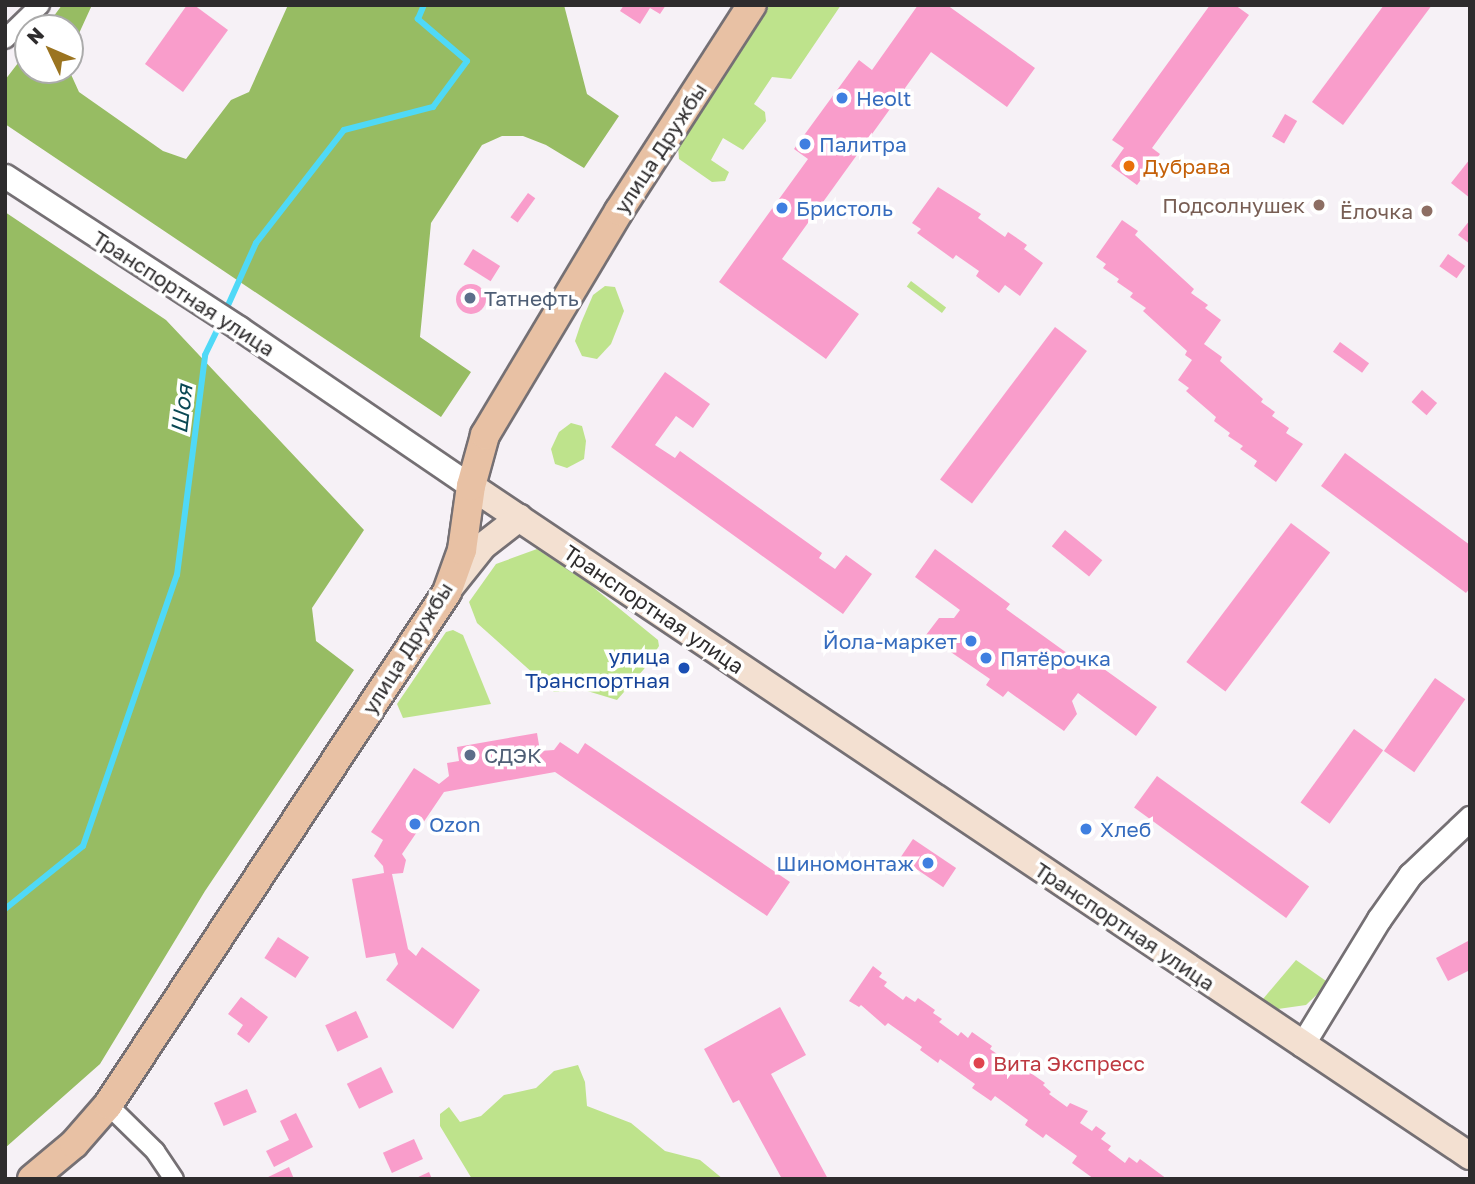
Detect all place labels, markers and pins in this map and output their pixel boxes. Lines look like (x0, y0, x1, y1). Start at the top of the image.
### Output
place label: Heolt (856, 85, 911, 111)
marker: Heolt (834, 90, 850, 106)
place label: Палитра (819, 131, 907, 157)
marker: Палитра (797, 136, 813, 152)
place label: Дубрава (1143, 153, 1231, 179)
marker: Дубрава (1121, 158, 1137, 174)
place label: Подсолнушек (1162, 192, 1305, 218)
place label: Бристоль (796, 195, 893, 221)
marker: Подсолнушек (1311, 197, 1327, 213)
place label: Ёлочка (1340, 198, 1413, 224)
marker: Бристоль (774, 200, 790, 216)
marker: Ёлочка (1419, 203, 1435, 219)
place label: Татнефть (484, 285, 579, 311)
marker: Татнефть (462, 290, 478, 306)
place label: Йола-маркет (823, 628, 957, 654)
marker: Йола-маркет (963, 633, 979, 649)
place label: улица Транспортная (525, 643, 670, 693)
place label: Пятёрочка (1000, 645, 1111, 671)
marker: Пятёрочка (978, 650, 994, 666)
marker: улица Транспортная (676, 660, 692, 676)
place label: СДЭК (484, 742, 542, 768)
marker: СДЭК (462, 747, 478, 763)
place label: Ozon (429, 811, 481, 837)
marker: Ozon (407, 816, 423, 832)
place label: Хлеб (1100, 816, 1151, 842)
marker: Хлеб (1078, 821, 1094, 837)
place label: Шиномонтаж (776, 850, 914, 876)
marker: Шиномонтаж (920, 855, 936, 871)
place label: Вита Экспресс (993, 1050, 1145, 1076)
marker: Вита Экспресс (971, 1055, 987, 1071)

